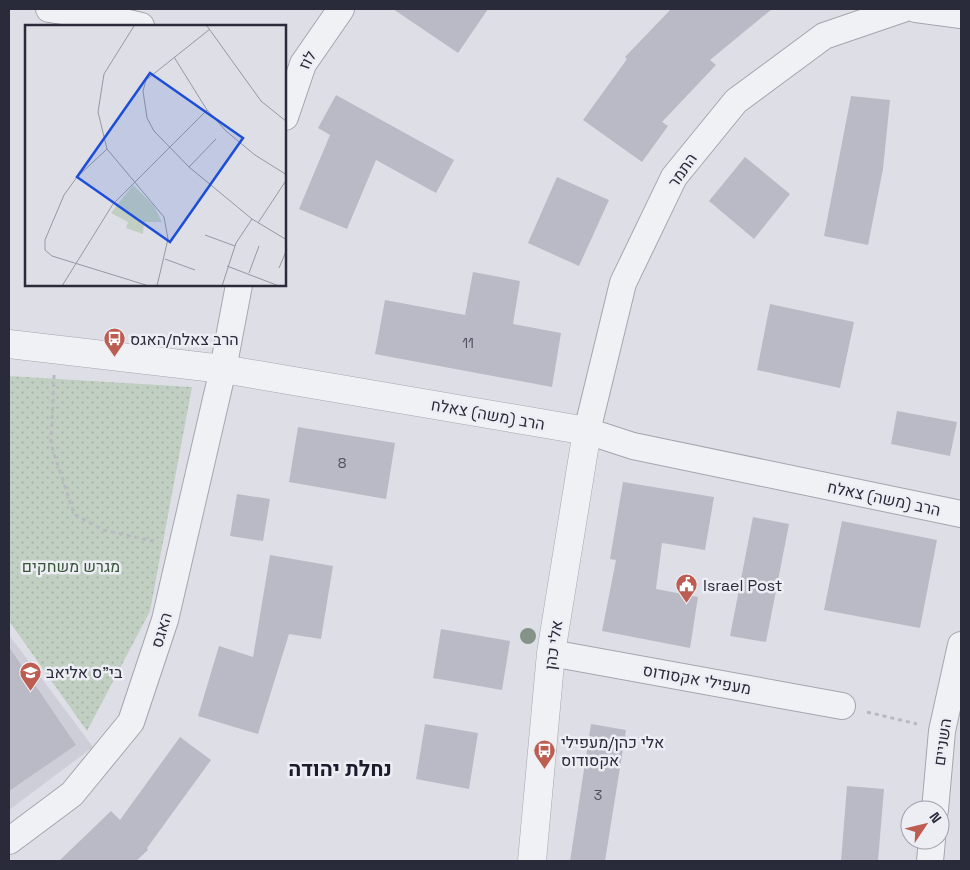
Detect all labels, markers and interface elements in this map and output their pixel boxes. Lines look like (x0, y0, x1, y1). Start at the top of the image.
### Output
inset map (25, 25, 286, 286)
street label: לוז (294, 47, 321, 73)
street label: התמר (663, 149, 702, 192)
bus stop icon: הרב צאלח/האגס (102, 327, 126, 358)
place label: הרב צאלח/האגס (130, 329, 239, 350)
house number: 11 (462, 334, 474, 352)
street label: הרב (משה) צאלח (429, 394, 546, 435)
house number: 8 (338, 454, 347, 472)
street label: הרב (משה) צאלח (825, 476, 942, 521)
park label: מגרש משחקים (22, 556, 120, 577)
public building icon: Israel Post (675, 573, 699, 604)
place label: Israel Post (703, 575, 782, 596)
street label: האגס (146, 610, 177, 650)
street label: אלי כהן (540, 619, 567, 671)
school or university icon: בי"ס אליאב (18, 660, 42, 691)
street label: מעפילי אקסודוס (641, 660, 753, 699)
place label: בי"ס אליאב (46, 662, 123, 683)
street label: השניים (929, 717, 956, 767)
place label: אלי כהן/מעפילי אקסודוס (561, 732, 664, 771)
bus stop icon: אלי כהן/מעפילי אקסודוס (533, 739, 557, 770)
district label: נחלת יהודה (288, 755, 392, 782)
house number: 3 (594, 786, 602, 804)
north arrow (900, 800, 950, 850)
text: N (926, 809, 946, 827)

